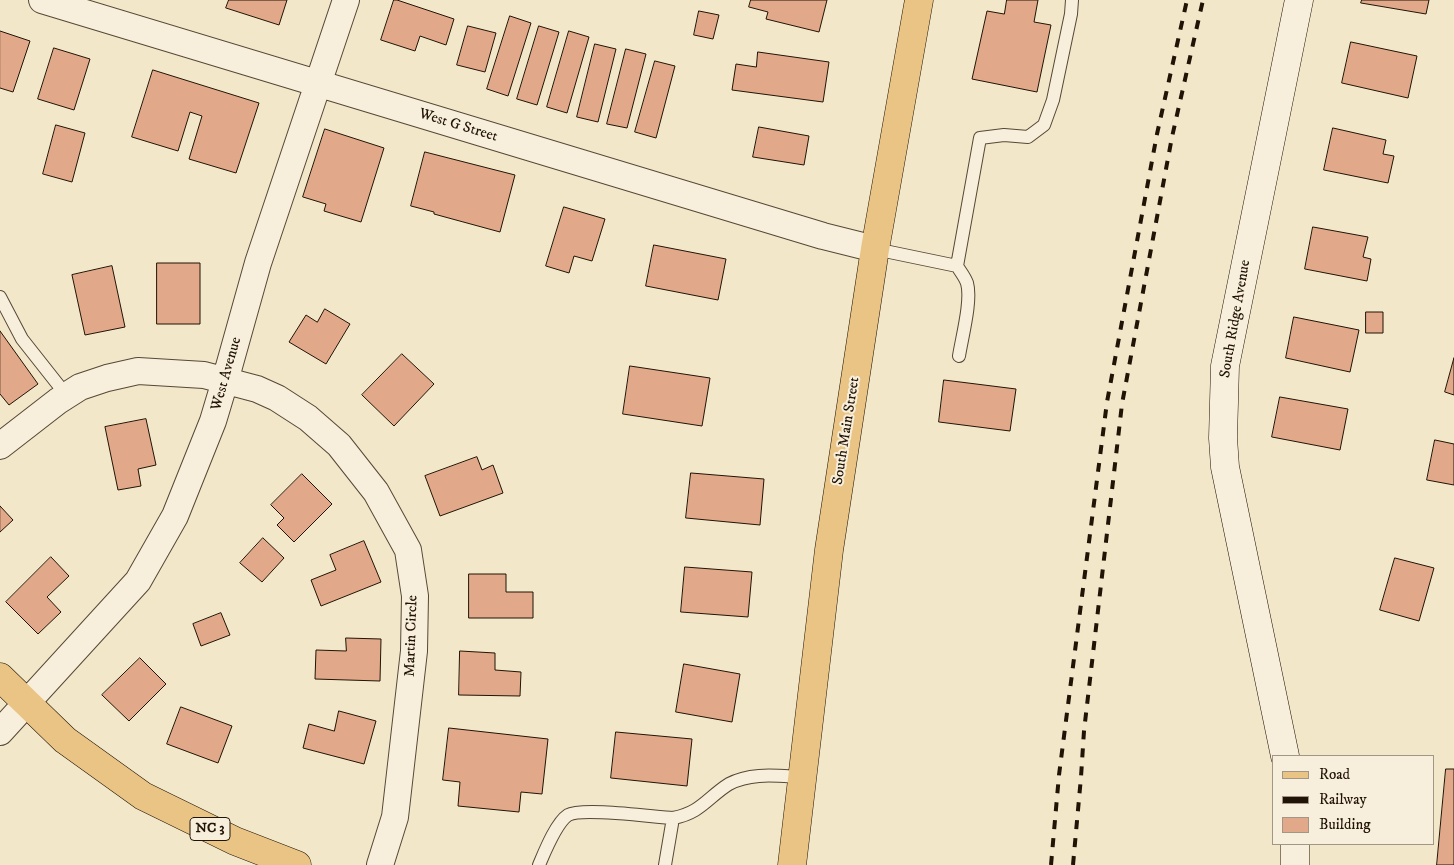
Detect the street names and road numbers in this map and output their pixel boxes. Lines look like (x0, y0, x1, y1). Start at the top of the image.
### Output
street label: West G Street (416, 105, 500, 147)
street label: South Ridge Avenue (1217, 259, 1255, 379)
street label: West Avenue (208, 335, 246, 413)
street label: South Main Street (830, 376, 864, 486)
street label: Martin Circle (402, 595, 422, 677)
road number: NC 3 (190, 818, 230, 841)

